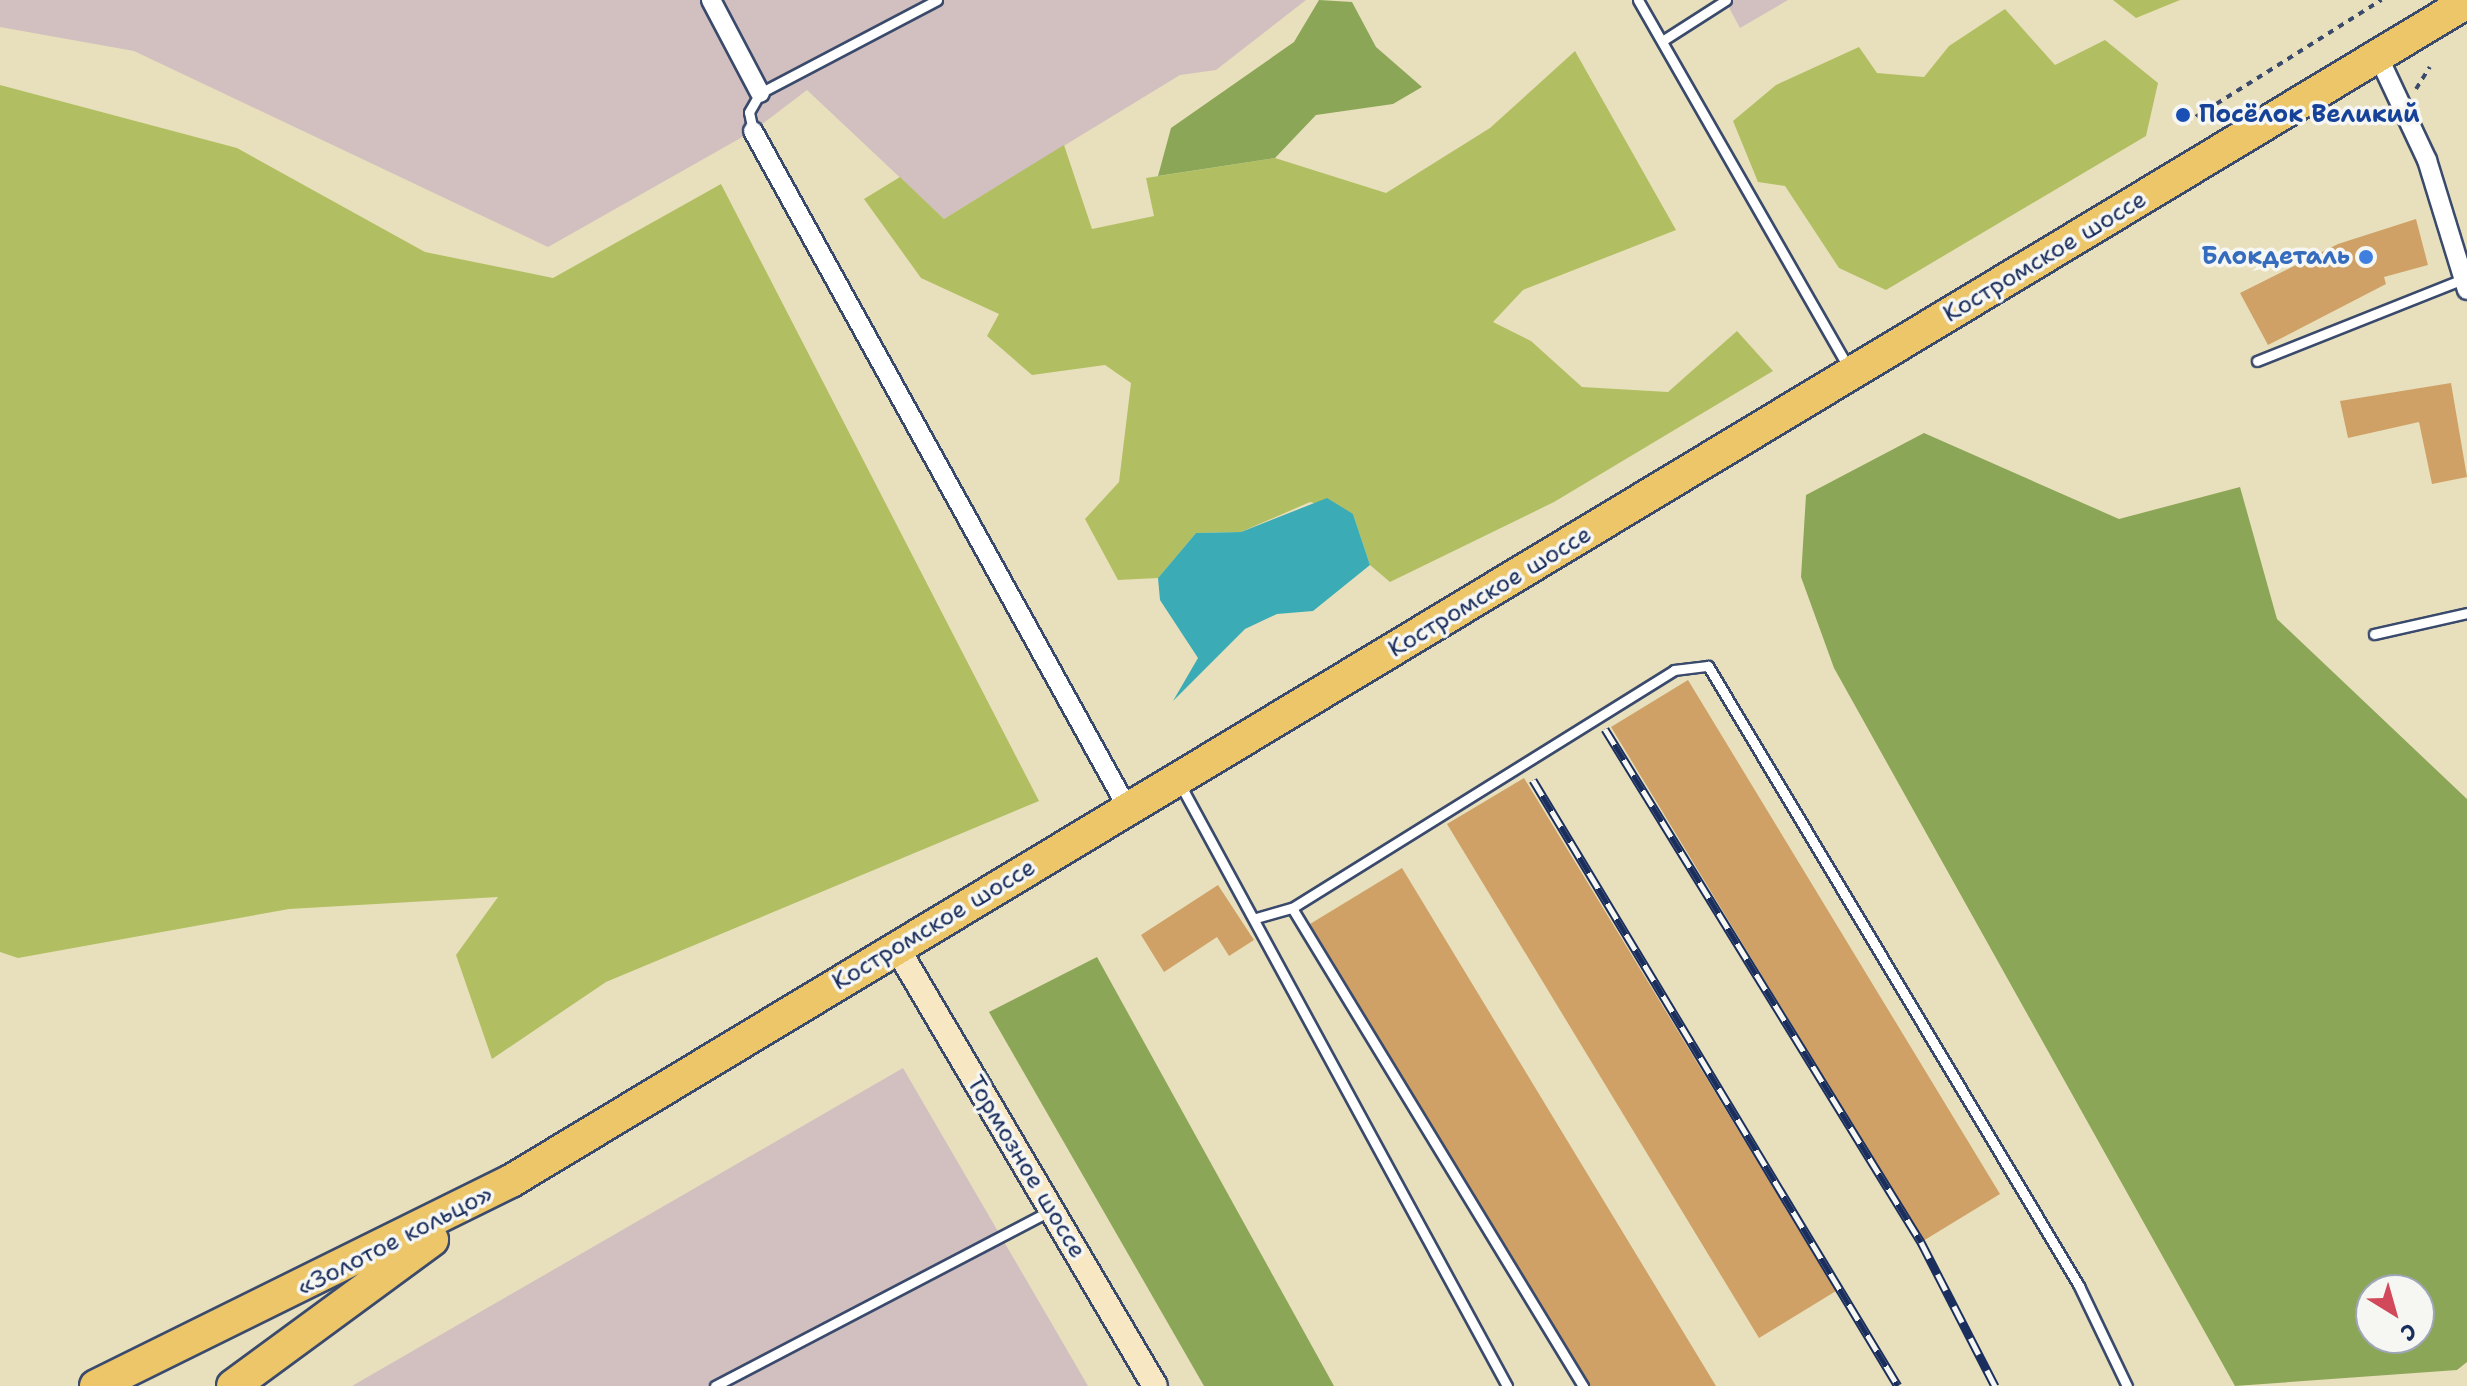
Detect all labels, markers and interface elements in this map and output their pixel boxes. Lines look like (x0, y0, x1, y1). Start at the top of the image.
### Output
place label: Посёлок Великий (2199, 101, 2420, 129)
marker: Посёлок Великий (2174, 106, 2192, 124)
street label: Костромское шоссе (1938, 185, 2152, 329)
place label: Блокдеталь (2202, 243, 2350, 271)
marker: Блокдеталь (2357, 248, 2375, 266)
street label: Костромское шоссе (1383, 520, 1597, 664)
street label: Костромское шоссе (827, 853, 1041, 997)
street label: Тормозное шоссе (960, 1071, 1092, 1263)
street label: «Золотое кольцо» (293, 1179, 497, 1303)
north arrow (2355, 1274, 2435, 1354)
text: С (2394, 1316, 2423, 1348)

